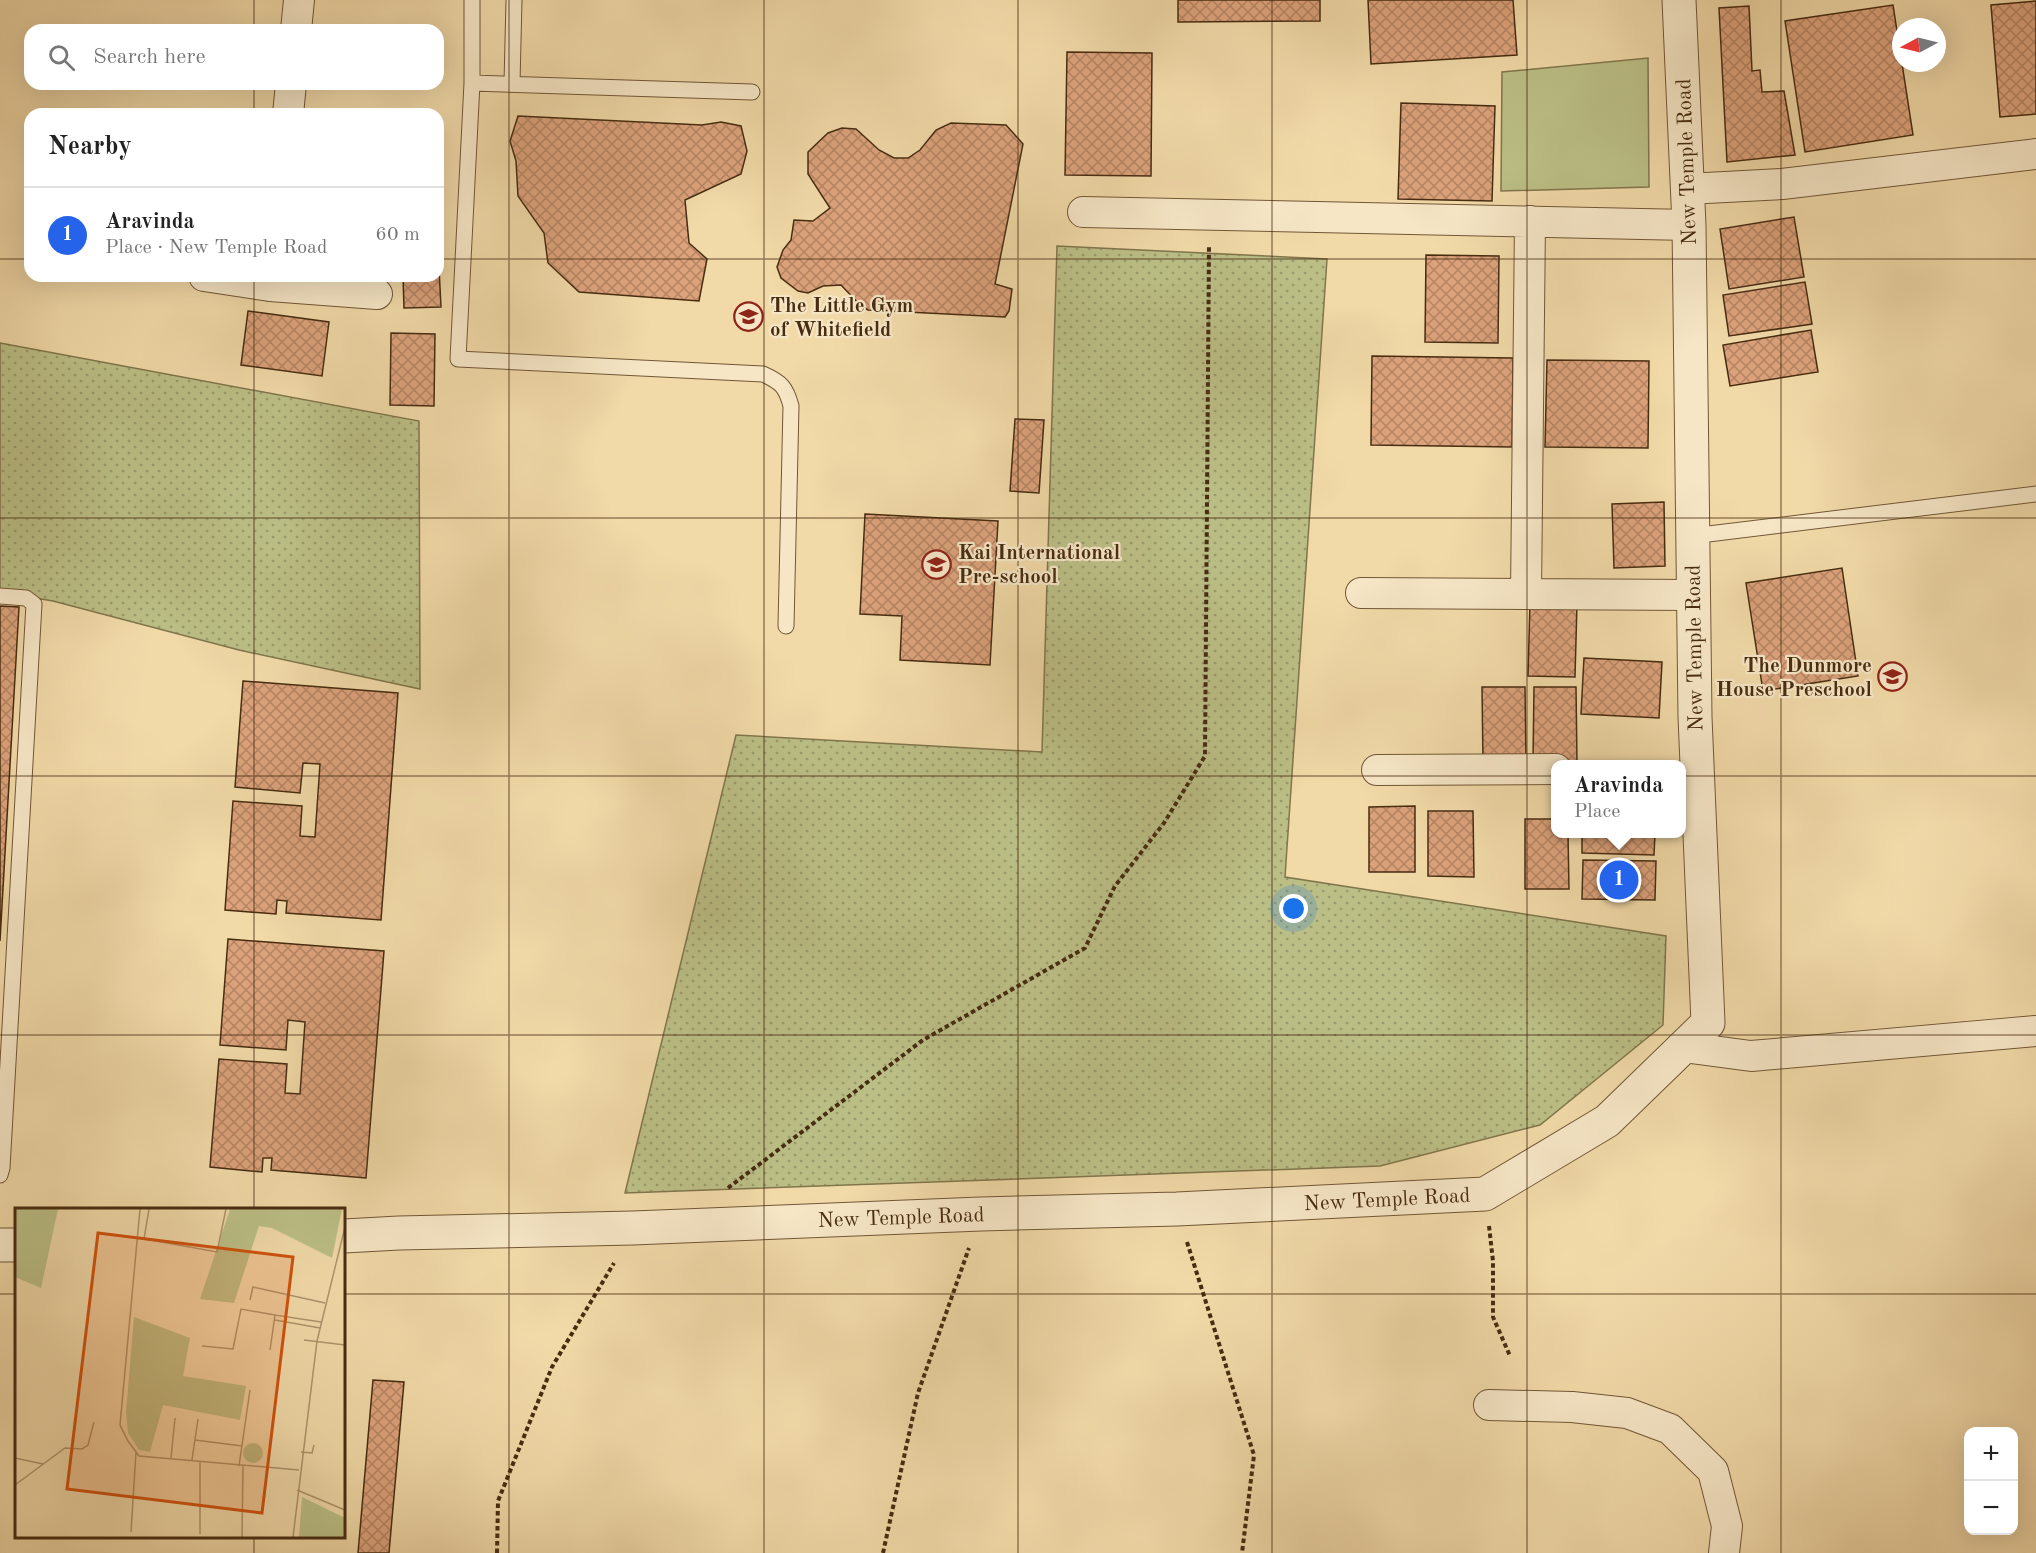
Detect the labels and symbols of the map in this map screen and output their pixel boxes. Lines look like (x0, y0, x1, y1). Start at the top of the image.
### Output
north arrow (1892, 18, 1946, 72)
street label: New Temple Road (1674, 78, 1701, 246)
place label: The Little Gym of Whitefield (770, 296, 914, 341)
school or university icon: The Little Gym of Whitefield (733, 301, 765, 333)
place label: Kai International Pre-school (958, 543, 1120, 588)
school or university icon: Kai International Pre-school (921, 548, 953, 580)
street label: New Temple Road (1684, 564, 1707, 732)
place label: The Dunmore House Preschool (1716, 656, 1872, 701)
school or university icon: The Dunmore House Preschool (1877, 661, 1909, 693)
pin: 1 (1600, 858, 1638, 902)
your location (1279, 894, 1308, 923)
street label: New Temple Road (1303, 1186, 1471, 1215)
street label: New Temple Road (817, 1205, 985, 1232)
inset map (15, 1208, 345, 1538)

